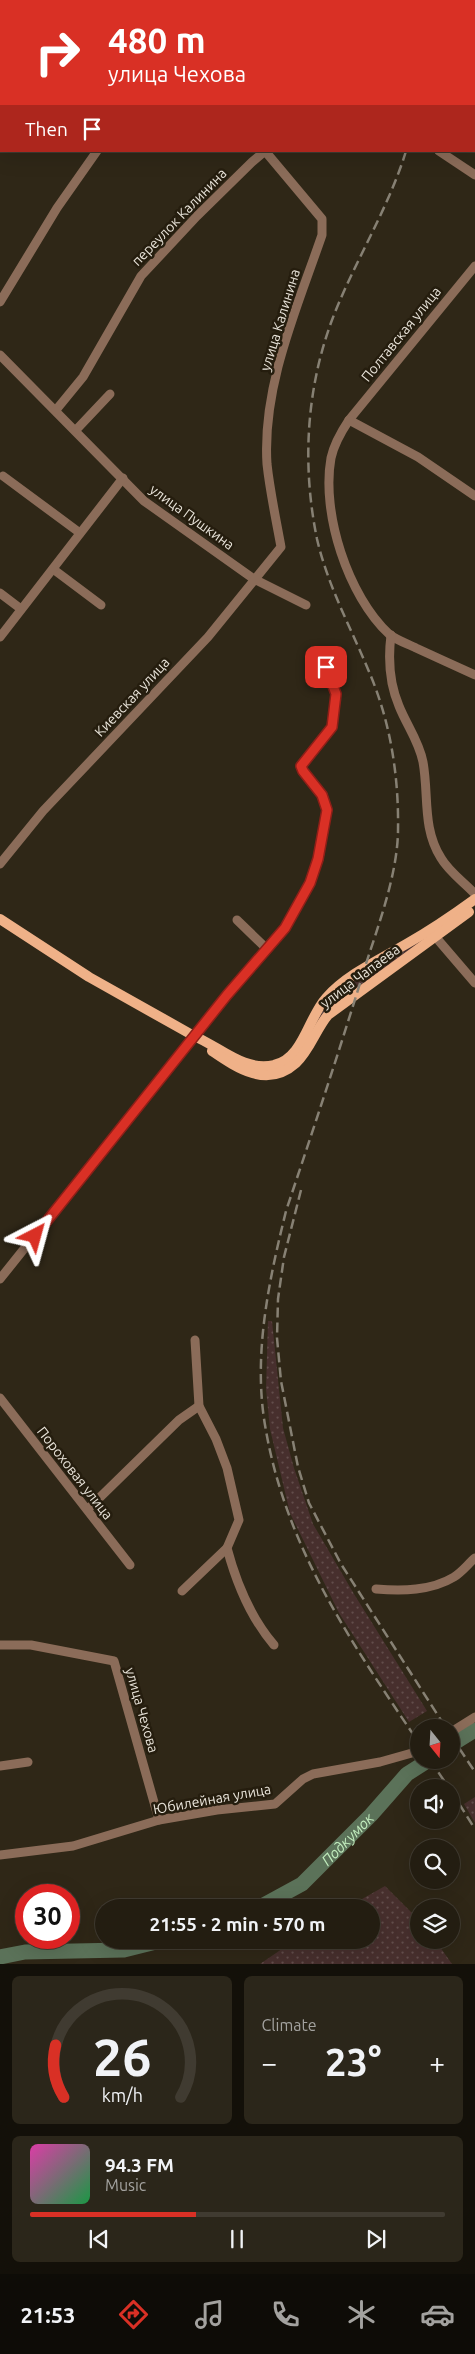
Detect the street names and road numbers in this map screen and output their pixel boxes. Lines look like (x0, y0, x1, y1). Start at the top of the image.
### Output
street label: переулок Калинина (128, 165, 230, 269)
street label: улица Калинина (257, 267, 303, 373)
street label: Полтавская улица (358, 283, 444, 385)
street label: улица Пушкина (147, 481, 237, 553)
street label: Киевская улица (91, 654, 173, 740)
street label: улица Чапаева (317, 941, 403, 1011)
street label: Пороховая улица (34, 1423, 116, 1523)
street label: улица Чехова (122, 1666, 162, 1754)
street label: Юбилейная улица (152, 1781, 272, 1817)

